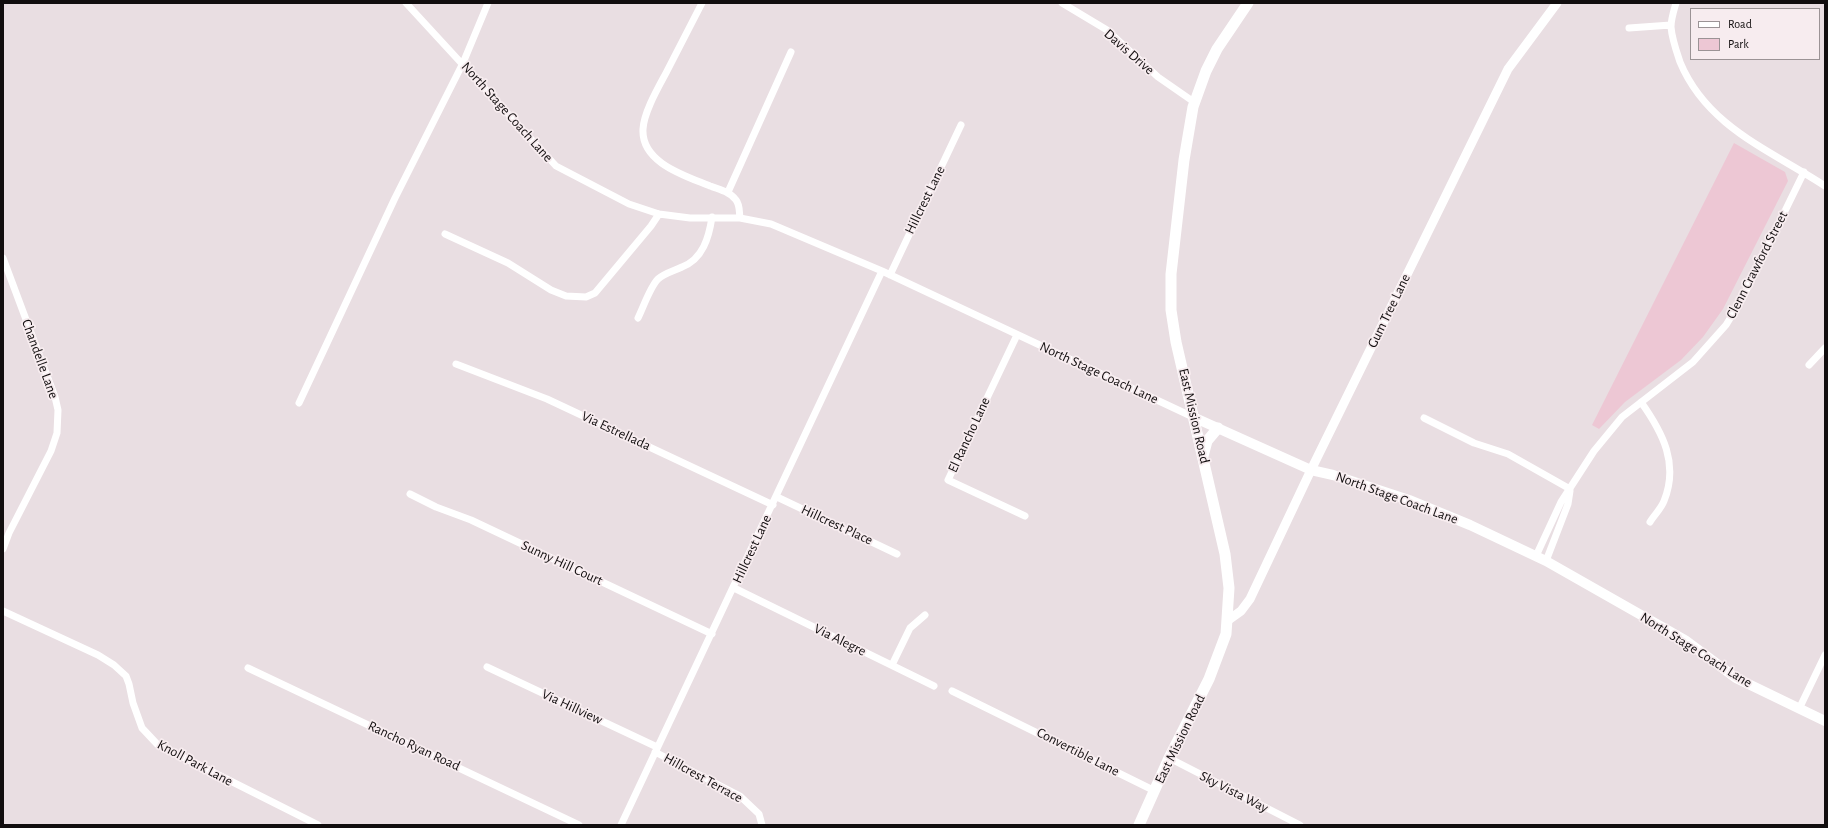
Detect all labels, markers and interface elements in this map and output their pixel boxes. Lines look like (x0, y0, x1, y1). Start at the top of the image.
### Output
legend (1690, 8, 1820, 60)
text: Road (1728, 18, 1752, 30)
street label: Davis Drive (1100, 26, 1158, 78)
text: Park (1728, 38, 1749, 50)
street label: North Stage Coach Lane (458, 59, 556, 165)
street label: Hillcrest Lane (901, 163, 949, 237)
street label: Clenn Crawford Street (1723, 208, 1791, 322)
street label: Gum Tree Lane (1364, 271, 1414, 351)
street label: Chandelle Lane (18, 317, 62, 401)
street label: North Stage Coach Lane (1037, 338, 1161, 408)
street label: East Mission Road (1175, 367, 1213, 465)
street label: El Rancho Lane (944, 395, 994, 475)
street label: Via Estrellada (579, 408, 653, 454)
street label: North Stage Coach Lane (1334, 468, 1460, 528)
street label: Hillcrest Place (799, 501, 875, 549)
street label: Hillcrest Lane (729, 512, 775, 586)
street label: Sunny Hill Court (519, 537, 605, 589)
street label: North Stage Coach Lane (1637, 609, 1755, 691)
street label: Via Alegre (811, 620, 869, 660)
street label: Via Hillview (539, 686, 605, 728)
street label: East Mission Road (1151, 692, 1209, 786)
street label: Rancho Ryan Road (365, 717, 463, 775)
street label: Convertible Lane (1034, 724, 1122, 780)
street label: Knoll Park Lane (154, 736, 236, 790)
street label: Hillcrest Terrace (661, 749, 745, 807)
street label: Sky Vista Way (1197, 768, 1271, 816)

